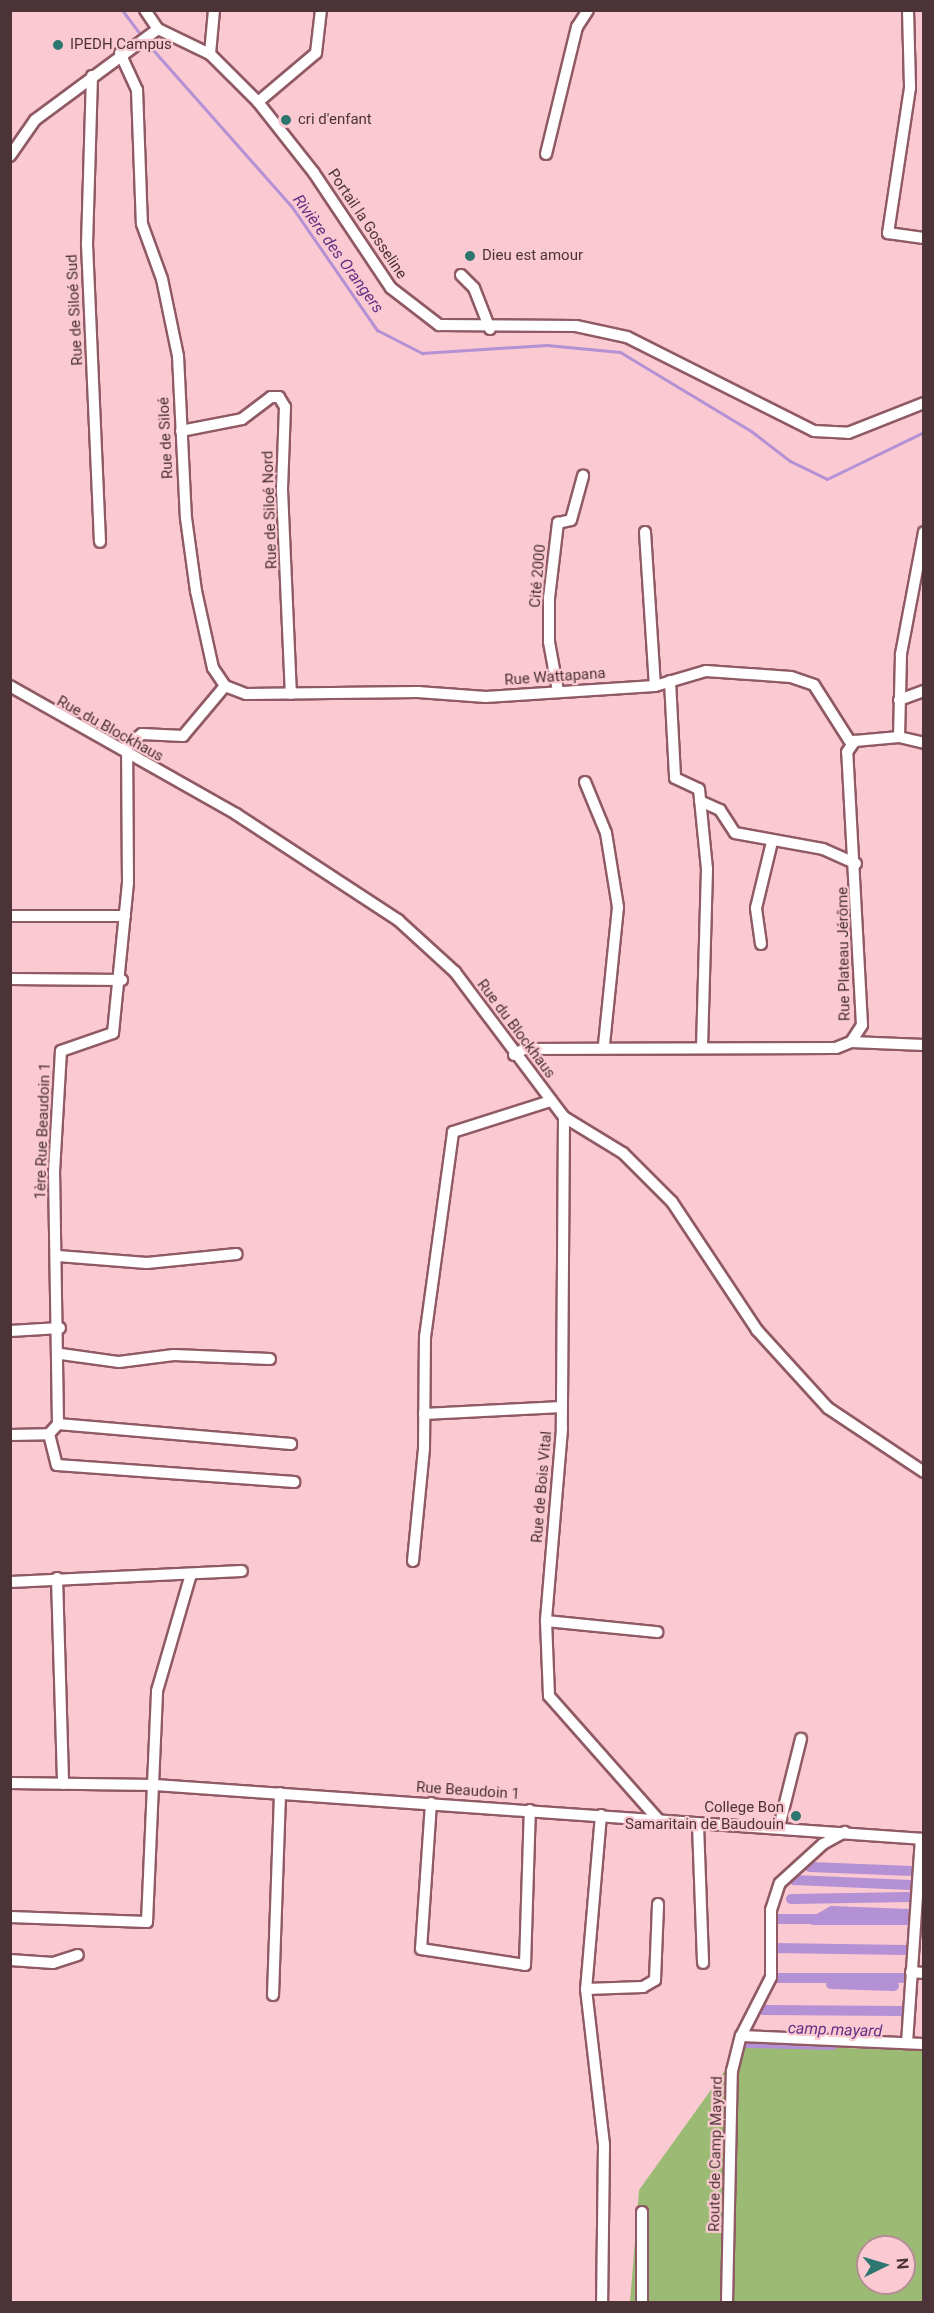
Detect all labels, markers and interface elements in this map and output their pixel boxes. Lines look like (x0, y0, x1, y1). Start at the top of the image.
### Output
place label: IPEDH Campus (70, 36, 172, 54)
marker: IPEDH Campus (51, 38, 65, 52)
place label: cri d'enfant (298, 111, 372, 129)
marker: cri d'enfant (279, 113, 293, 127)
street label: Portail la Gosseline (324, 166, 410, 282)
water label: Rivière des Orangers (289, 191, 387, 317)
place label: Dieu est amour (482, 247, 583, 265)
marker: Dieu est amour (463, 249, 477, 263)
street label: Rue de Siloé Sud (63, 254, 87, 366)
street label: Rue de Siloé (155, 397, 177, 479)
street label: Rue de Siloé Nord (259, 451, 281, 569)
street label: Cité 2000 (526, 543, 550, 609)
street label: Rue Wattapana (504, 664, 606, 690)
street label: Rue du Blockhaus (54, 692, 166, 766)
street label: Rue Plateau Jérôme (834, 887, 854, 1021)
street label: Rue du Blockhaus (473, 976, 559, 1082)
street label: 1ère Rue Beaudoin 1 (32, 1062, 54, 1200)
street label: Rue de Bois Vital (528, 1430, 556, 1544)
street label: Rue Beaudoin 1 (415, 1778, 521, 1804)
place label: College Bon Samaritain de Baudouin (625, 1798, 784, 1833)
marker: College Bon Samaritain de Baudouin (789, 1809, 803, 1823)
water label: camp mayard (788, 2019, 882, 2041)
street label: Route de Camp Mayard (706, 2076, 726, 2232)
north arrow (856, 2235, 916, 2295)
text: N (892, 2257, 912, 2270)

